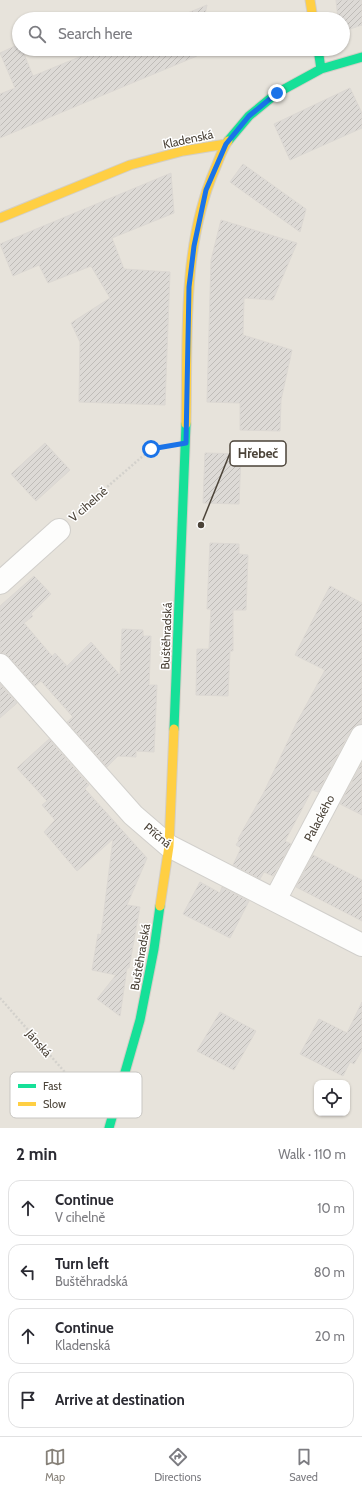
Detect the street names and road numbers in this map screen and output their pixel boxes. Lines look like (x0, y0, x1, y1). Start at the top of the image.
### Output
street label: Kladenská (162, 126, 215, 152)
street label: V cihelně (66, 483, 110, 525)
street label: Buštěhradská (157, 602, 175, 670)
street label: Palackého (300, 792, 338, 844)
street label: Příčná (141, 819, 175, 851)
street label: Buštěhradská (127, 922, 153, 991)
street label: Jánská (22, 1025, 55, 1060)

